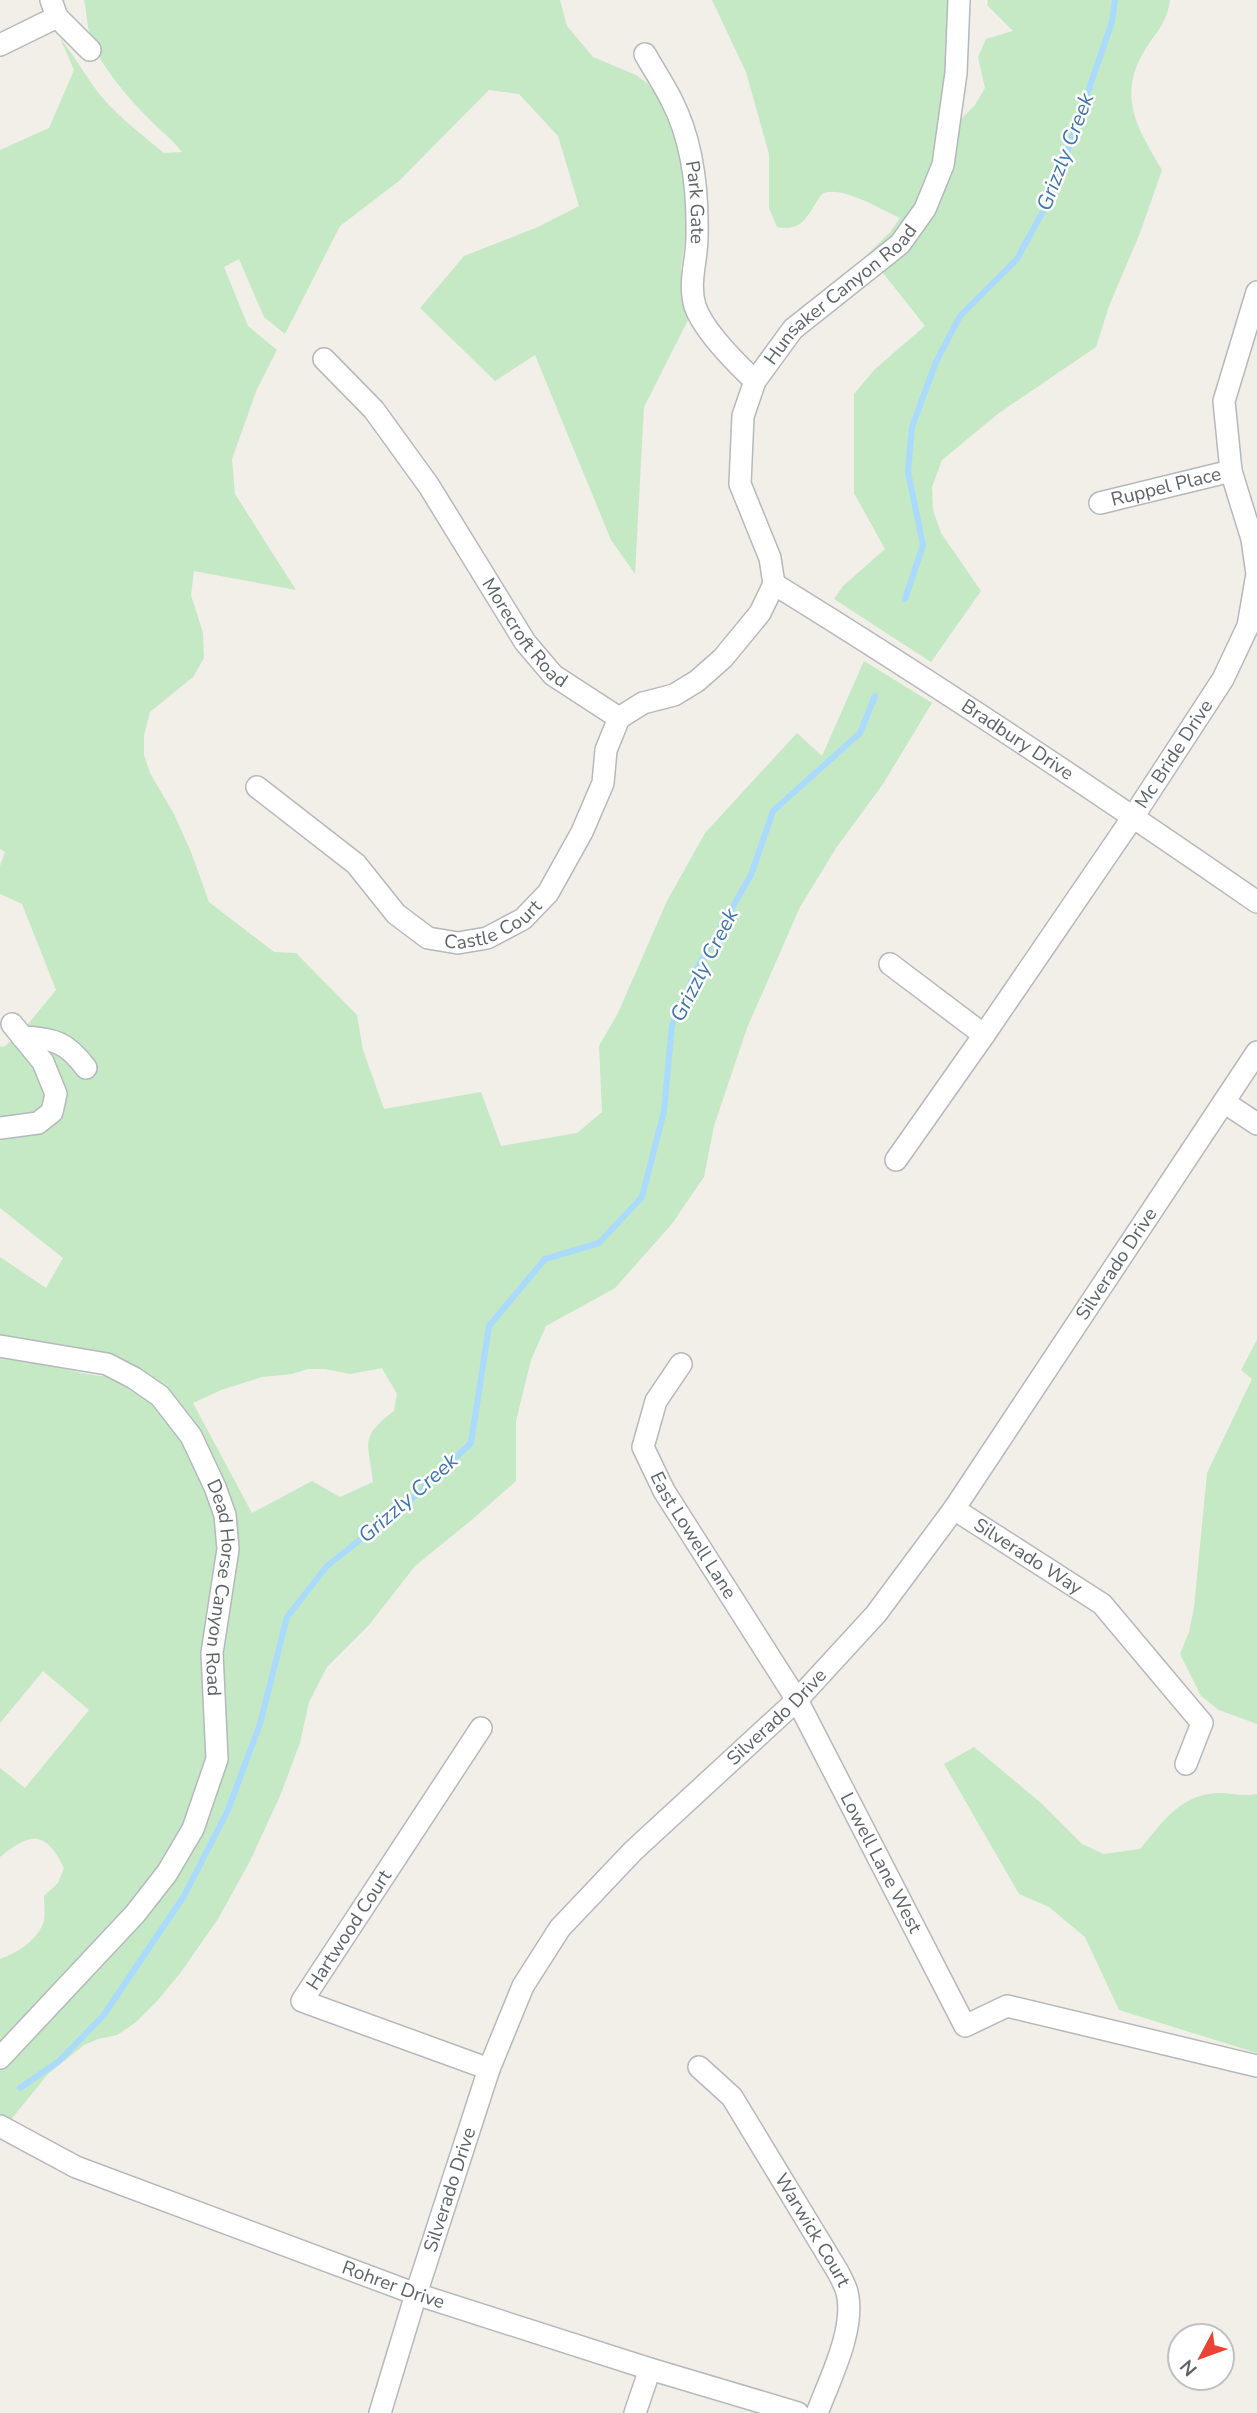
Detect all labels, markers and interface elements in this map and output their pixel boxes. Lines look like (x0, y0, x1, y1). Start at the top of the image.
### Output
water label: Grizzly Creek (1030, 89, 1100, 215)
street label: Park Gate (679, 159, 710, 244)
street label: Hunsaker Canyon Road (758, 219, 923, 370)
street label: Ruppel Place (1108, 461, 1224, 513)
street label: Morecroft Road (476, 573, 573, 694)
street label: Bradbury Drive (956, 693, 1079, 786)
street label: Mc Bride Drive (1129, 695, 1219, 814)
street label: Castle Court (442, 894, 548, 956)
water label: Grizzly Creek (663, 903, 745, 1026)
street label: Silverado Drive (1070, 1203, 1163, 1325)
water label: Grizzly Creek (352, 1447, 464, 1549)
street label: East Lowell Lane (644, 1467, 742, 1604)
street label: Dead Horse Canyon Road (199, 1475, 241, 1697)
street label: Silverado Way (969, 1512, 1088, 1601)
street label: Silverado Drive (721, 1663, 833, 1771)
street label: Lowell Lane West (834, 1788, 928, 1938)
street label: Hartwood Court (300, 1864, 398, 1995)
street label: Silverado Drive (417, 2124, 482, 2255)
street label: Warwick Court (768, 2168, 857, 2291)
street label: Rohrer Drive (338, 2255, 448, 2315)
north arrow (1166, 2322, 1236, 2392)
text: N (1174, 2354, 1203, 2381)

